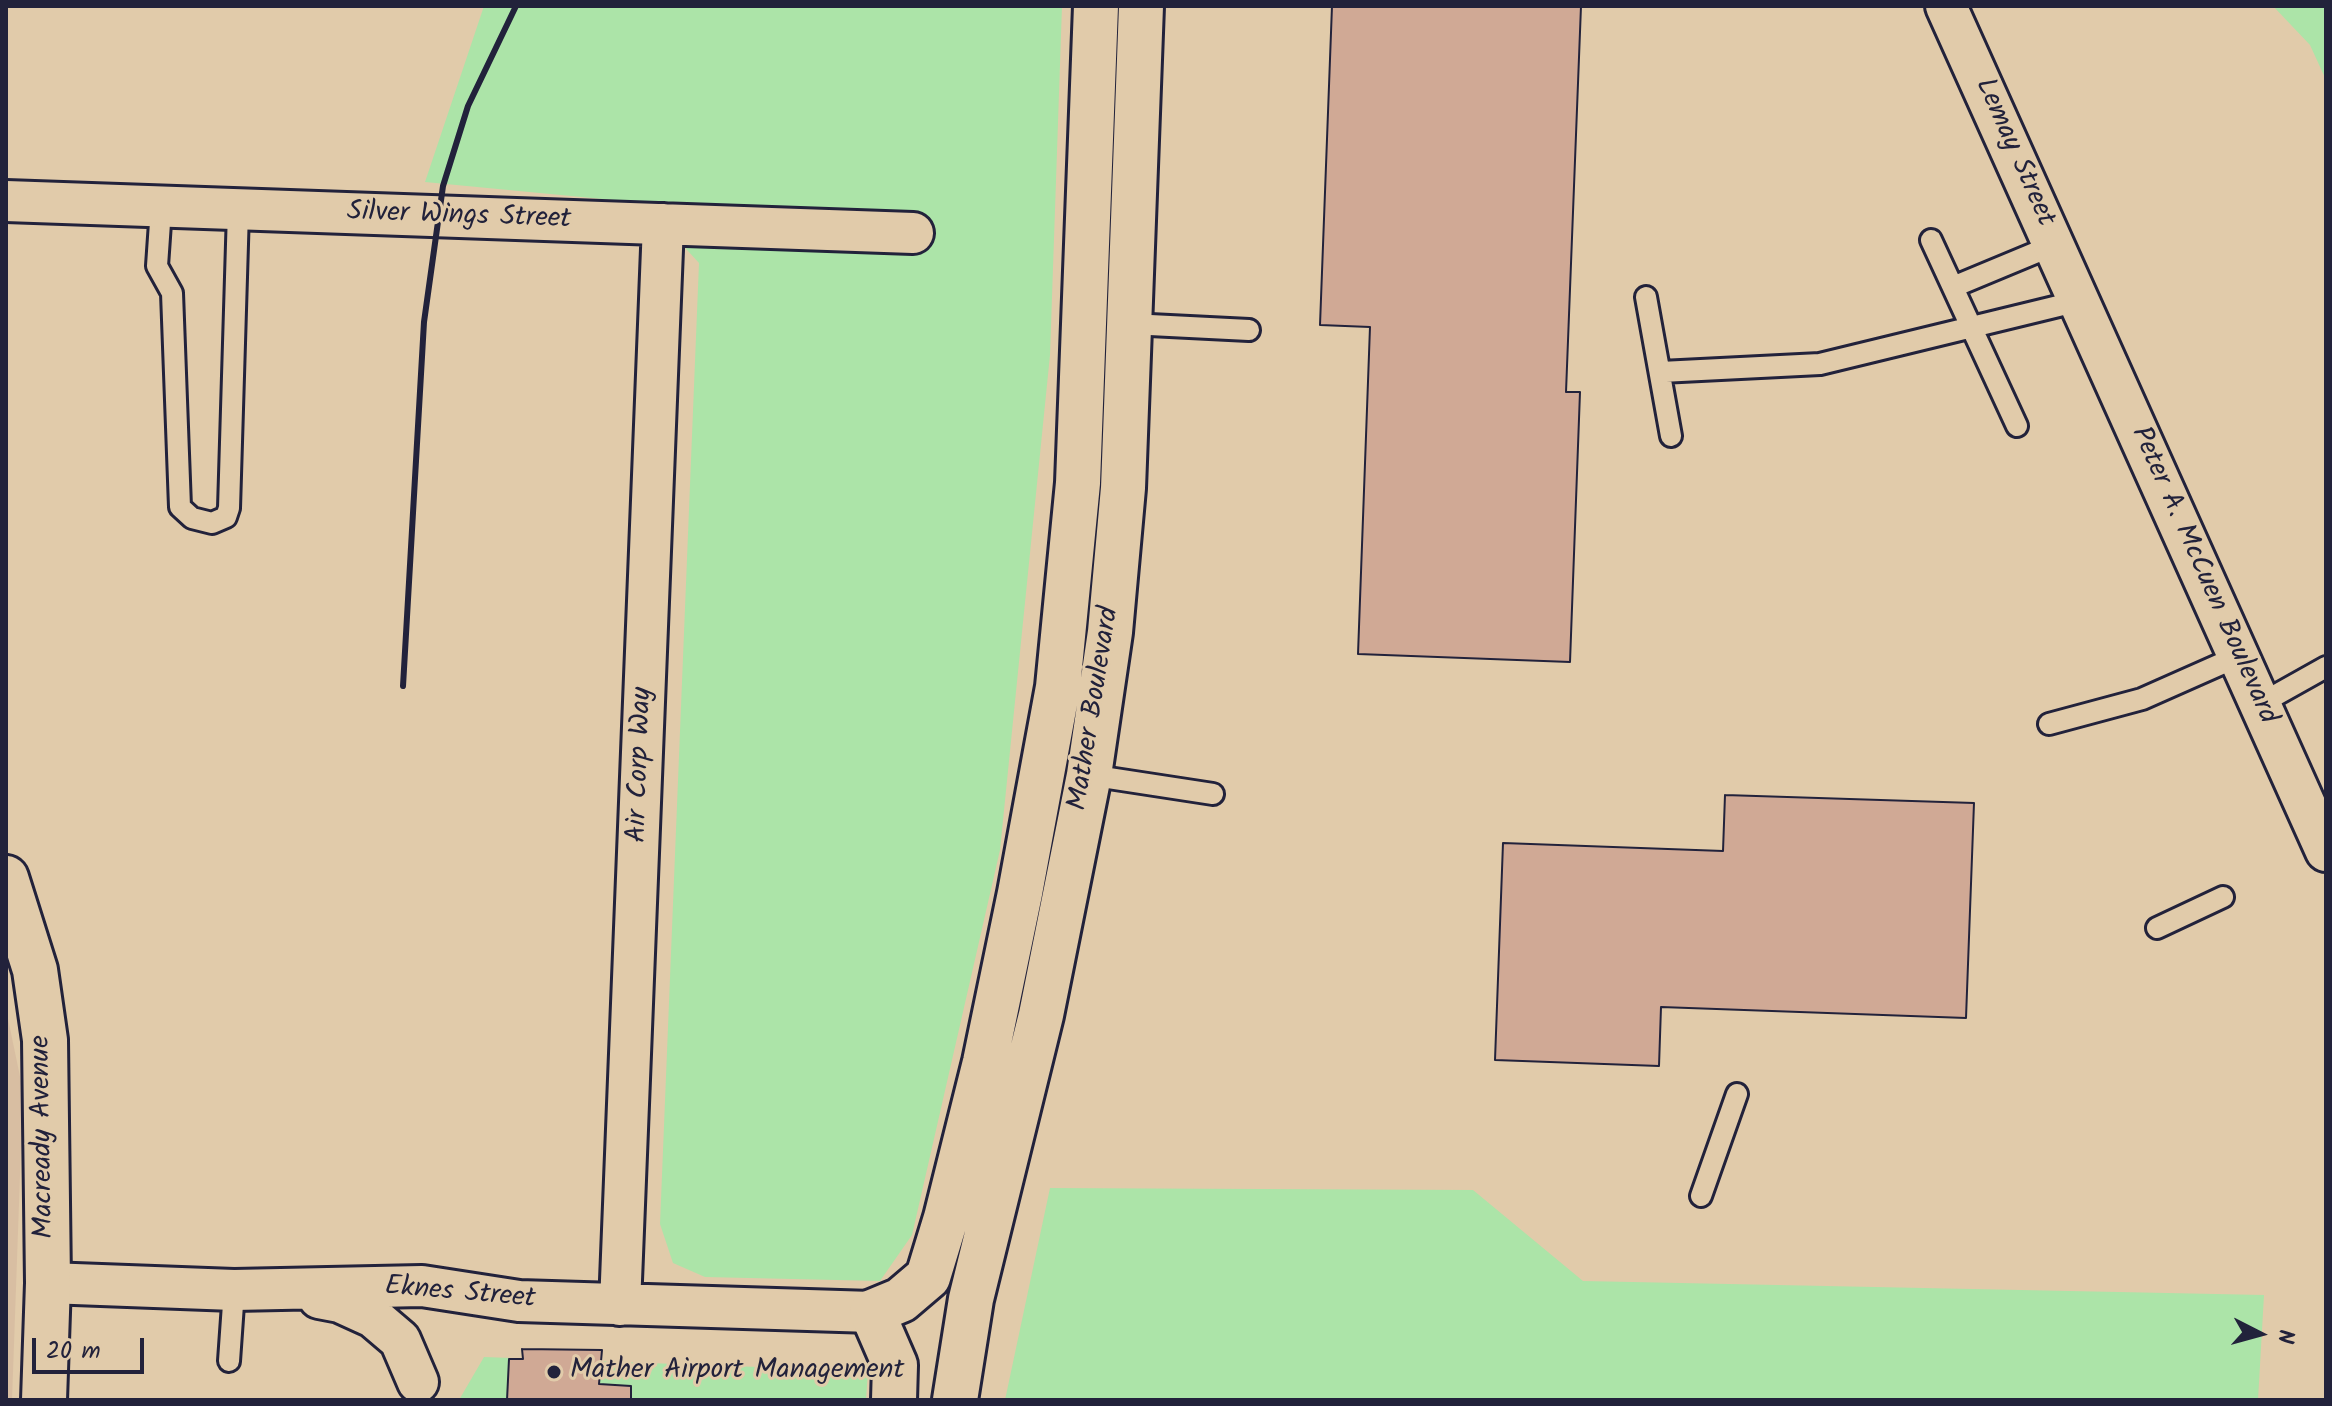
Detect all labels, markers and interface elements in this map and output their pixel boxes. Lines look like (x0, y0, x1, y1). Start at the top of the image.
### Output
street label: Lemay Street (1965, 74, 2061, 232)
street label: Silver Wings Street (346, 197, 572, 239)
street label: Peter A. McCuen Boulevard (2121, 422, 2283, 730)
street label: Mather Boulevard (1063, 605, 1129, 813)
street label: Air Corp Way (622, 687, 662, 843)
street label: Macready Avenue (26, 1035, 64, 1239)
street label: Eknes Street (383, 1272, 537, 1318)
north arrow (2220, 1294, 2300, 1374)
scale bar (36, 1322, 148, 1372)
text: N (2266, 1328, 2302, 1345)
text: 20 m (46, 1332, 101, 1371)
place label: Mather Airport Management (570, 1355, 904, 1389)
marker: Mather Airport Management (545, 1363, 563, 1381)

